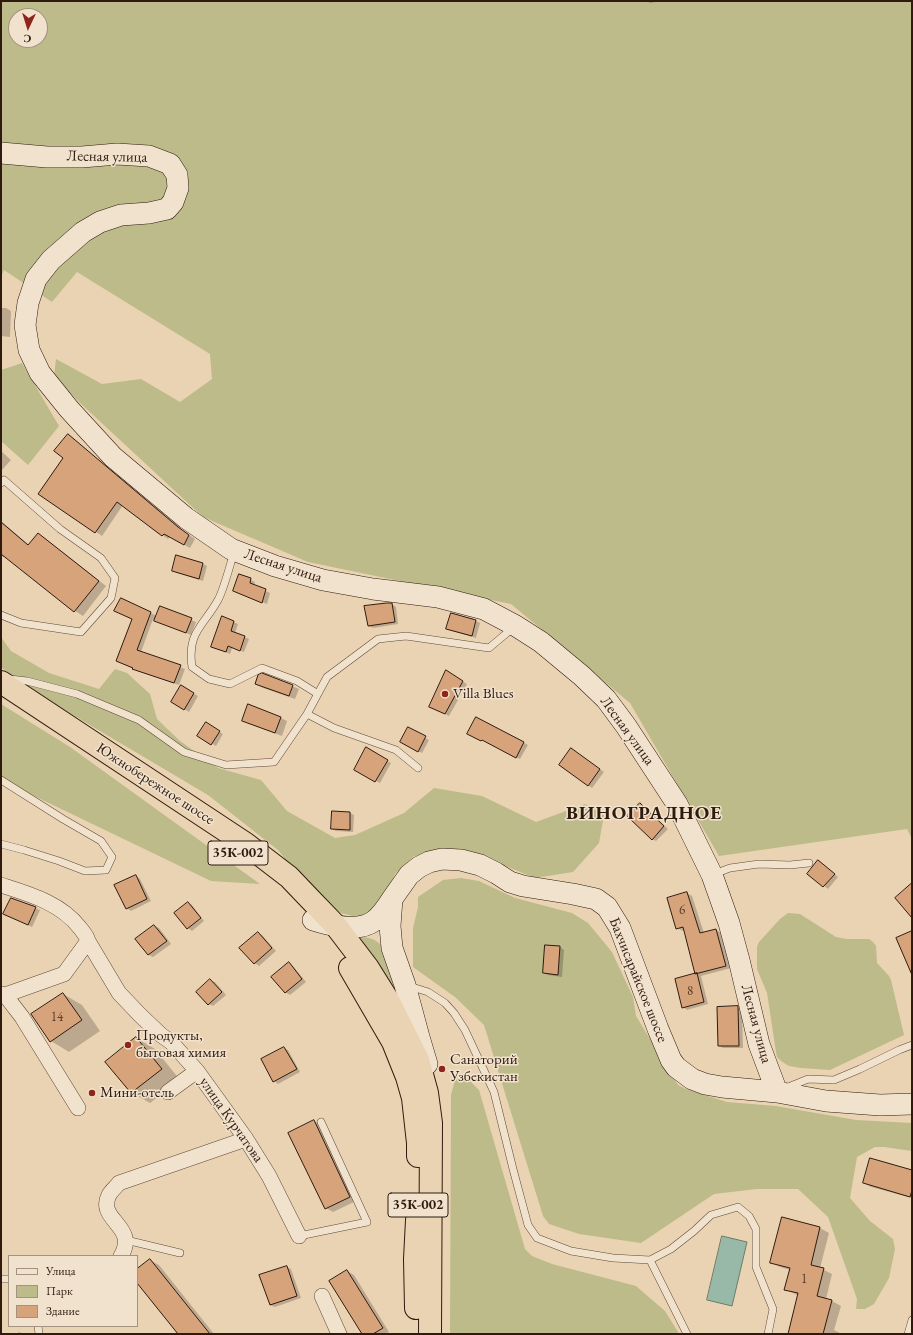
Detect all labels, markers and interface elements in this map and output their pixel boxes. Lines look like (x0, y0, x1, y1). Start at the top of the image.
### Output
north arrow (8, 8, 48, 48)
text: С (23, 32, 32, 46)
street label: Лесная улица (66, 147, 148, 167)
street label: Лесная улица (242, 545, 324, 587)
place label: Villa Blues (453, 685, 514, 703)
marker: Villa Blues (440, 689, 450, 699)
street label: Лесная улица (596, 693, 658, 769)
street label: Южнобережное шоссе (92, 739, 218, 829)
district label: ВИНОГРАДНОЕ (566, 803, 722, 825)
road number: 35К-002 (208, 841, 268, 865)
house number: 6 (679, 902, 685, 918)
street label: Бахчисарайское шоссе (605, 915, 671, 1045)
house number: 8 (687, 983, 693, 999)
street label: Лесная улица (737, 983, 775, 1065)
house number: 14 (51, 1009, 63, 1025)
place label: Продукты, бытовая химия (136, 1027, 226, 1062)
marker: Продукты, бытовая химия (123, 1040, 133, 1050)
place label: Санаторий Узбекистан (450, 1051, 518, 1086)
marker: Санаторий Узбекистан (437, 1064, 447, 1074)
street label: улица Курчатова (195, 1074, 267, 1166)
place label: Мини-отель (100, 1084, 174, 1102)
marker: Мини-отель (87, 1088, 97, 1098)
road number: 35К-002 (388, 1193, 448, 1217)
legend (8, 1255, 138, 1327)
text: Улица (46, 1263, 76, 1279)
house number: 1 (801, 1271, 807, 1287)
text: Парк (46, 1283, 73, 1299)
text: Здание (46, 1303, 80, 1319)

